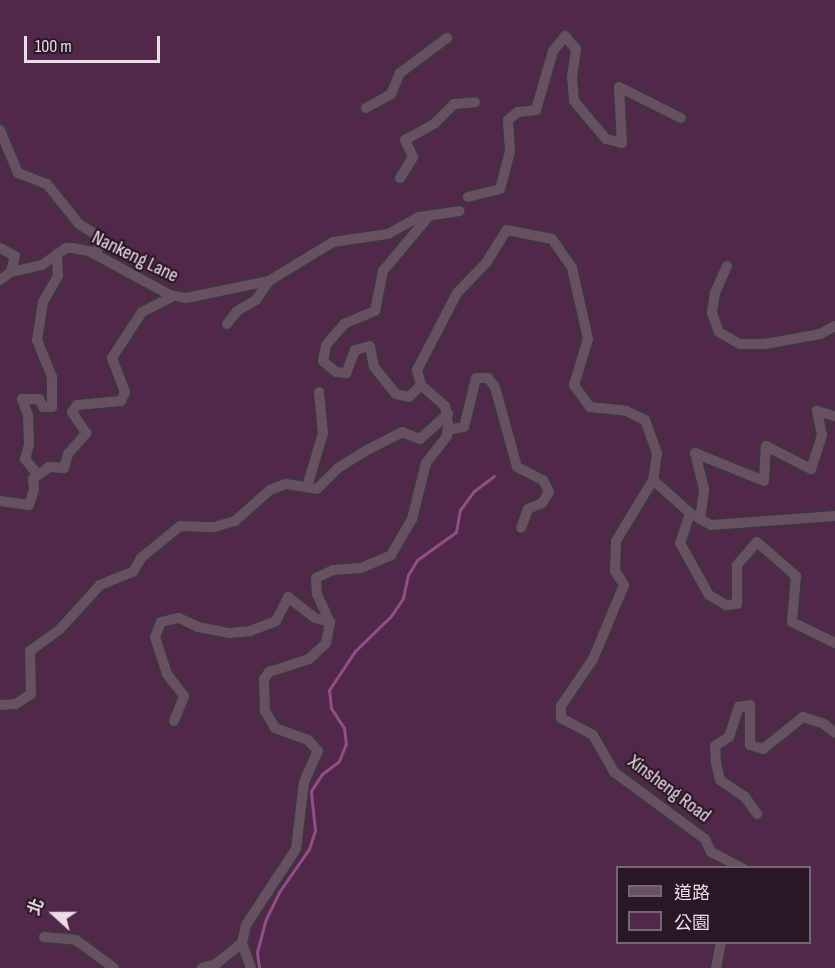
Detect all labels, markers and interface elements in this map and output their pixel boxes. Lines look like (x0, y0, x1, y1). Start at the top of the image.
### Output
scale bar (27, 24, 164, 62)
text: 100 m (35, 36, 72, 57)
street label: Nankeng Lane (88, 226, 182, 288)
street label: Xinsheng Road (623, 750, 715, 828)
legend (616, 866, 811, 944)
text: 道路 (674, 883, 710, 904)
north arrow (24, 884, 84, 944)
text: 北 (25, 896, 48, 918)
text: 公園 (674, 913, 710, 934)

